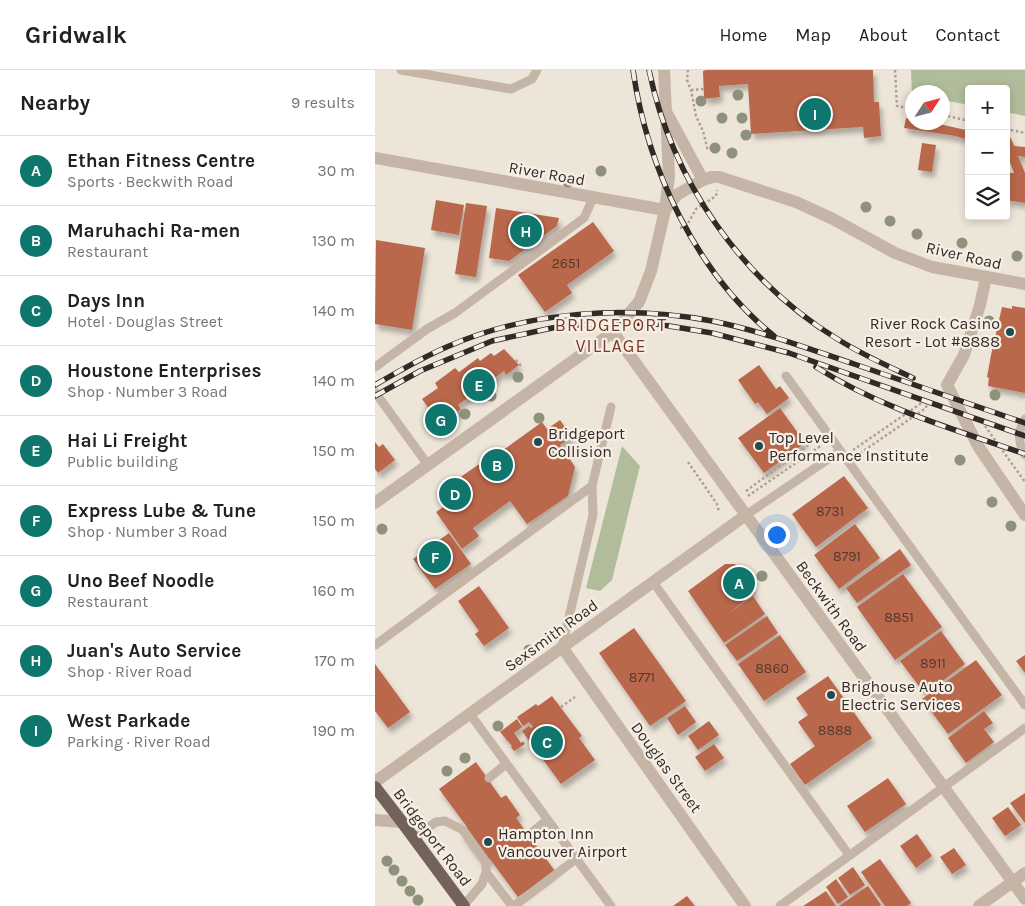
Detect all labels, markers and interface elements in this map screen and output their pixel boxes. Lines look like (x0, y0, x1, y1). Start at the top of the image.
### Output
text: Gridwalk (25, 21, 127, 49)
text: Home (719, 24, 767, 46)
text: Map (795, 24, 831, 46)
text: About (859, 24, 908, 46)
text: Contact (936, 24, 1000, 46)
north arrow (905, 85, 950, 130)
map controls (965, 85, 1010, 220)
button: + (965, 85, 1010, 130)
text: Nearby (20, 91, 90, 115)
text: 9 results (291, 93, 355, 112)
pin: I (799, 95, 831, 133)
button: − (965, 130, 1010, 175)
text: Ethan Fitness Centre (67, 150, 255, 172)
street label: River Road (507, 157, 587, 190)
text: A (31, 161, 41, 180)
text: 30 m (317, 161, 355, 180)
text: Sports · Beckwith Road (67, 172, 234, 191)
button: layers (965, 175, 1010, 220)
pin: H (510, 212, 542, 250)
text: Maruhachi Ra-men (67, 220, 240, 242)
text: B (31, 231, 41, 250)
text: 130 m (312, 231, 355, 250)
street label: River Road (924, 238, 1004, 273)
text: Restaurant (67, 242, 148, 261)
house number: 2651 (552, 255, 580, 272)
text: Days Inn (67, 290, 145, 312)
text: C (31, 301, 41, 320)
text: 140 m (313, 301, 355, 320)
text: Hotel · Douglas Street (67, 312, 223, 331)
district label: BRIDGEPORT VILLAGE (555, 314, 667, 357)
place label: River Rock Casino Resort - Lot #8888 (864, 314, 1000, 351)
marker: River Rock Casino Resort - Lot #8888 (1004, 326, 1016, 338)
text: Houstone Enterprises (67, 360, 261, 382)
pin: E (463, 366, 495, 404)
text: D (31, 371, 41, 390)
text: 140 m (313, 371, 355, 390)
text: Shop · Number 3 Road (67, 382, 228, 401)
pin: G (425, 401, 457, 439)
place label: Bridgeport Collision (548, 424, 625, 461)
place label: Top Level Performance Institute (769, 428, 929, 465)
text: Hai Li Freight (67, 430, 188, 452)
marker: Bridgeport Collision (532, 436, 544, 448)
marker: Top Level Performance Institute (753, 440, 765, 452)
text: E (31, 441, 41, 460)
text: 150 m (312, 441, 355, 460)
pin: B (481, 446, 513, 484)
text: Public building (67, 452, 178, 471)
pin: D (439, 475, 471, 513)
text: Express Lube & Tune (67, 500, 256, 522)
house number: 8731 (816, 503, 844, 520)
text: F (32, 511, 40, 530)
text: 150 m (312, 511, 355, 530)
text: Shop · Number 3 Road (67, 522, 228, 541)
your location (764, 522, 790, 548)
pin: F (419, 538, 451, 576)
house number: 8791 (833, 548, 861, 565)
street label: Beckwith Road (792, 557, 871, 656)
pin: A (723, 564, 755, 602)
text: Uno Beef Noodle (67, 570, 214, 592)
text: G (31, 581, 41, 600)
text: 160 m (312, 581, 355, 600)
text: Restaurant (67, 592, 148, 611)
street label: Sexsmith Road (501, 595, 602, 676)
house number: 8851 (884, 609, 914, 626)
text: Juan's Auto Service (67, 640, 241, 662)
text: H (30, 651, 42, 670)
text: 170 m (314, 651, 355, 670)
house number: 8911 (920, 655, 946, 672)
house number: 8860 (755, 660, 789, 677)
text: Shop · River Road (67, 662, 192, 681)
house number: 8771 (629, 669, 655, 686)
place label: Brighouse Auto Electric Services (841, 677, 961, 714)
marker: Brighouse Auto Electric Services (825, 689, 837, 701)
text: West Parkade (67, 710, 190, 732)
street label: Douglas Street (627, 718, 706, 816)
text: I (34, 721, 38, 740)
text: 190 m (312, 721, 355, 740)
house number: 8888 (818, 722, 852, 739)
pin: C (531, 723, 563, 761)
text: Parking · River Road (67, 732, 211, 751)
street label: Bridgeport Road (390, 785, 476, 890)
place label: Hampton Inn Vancouver Airport (498, 824, 627, 861)
marker: Hampton Inn Vancouver Airport (482, 836, 494, 848)

